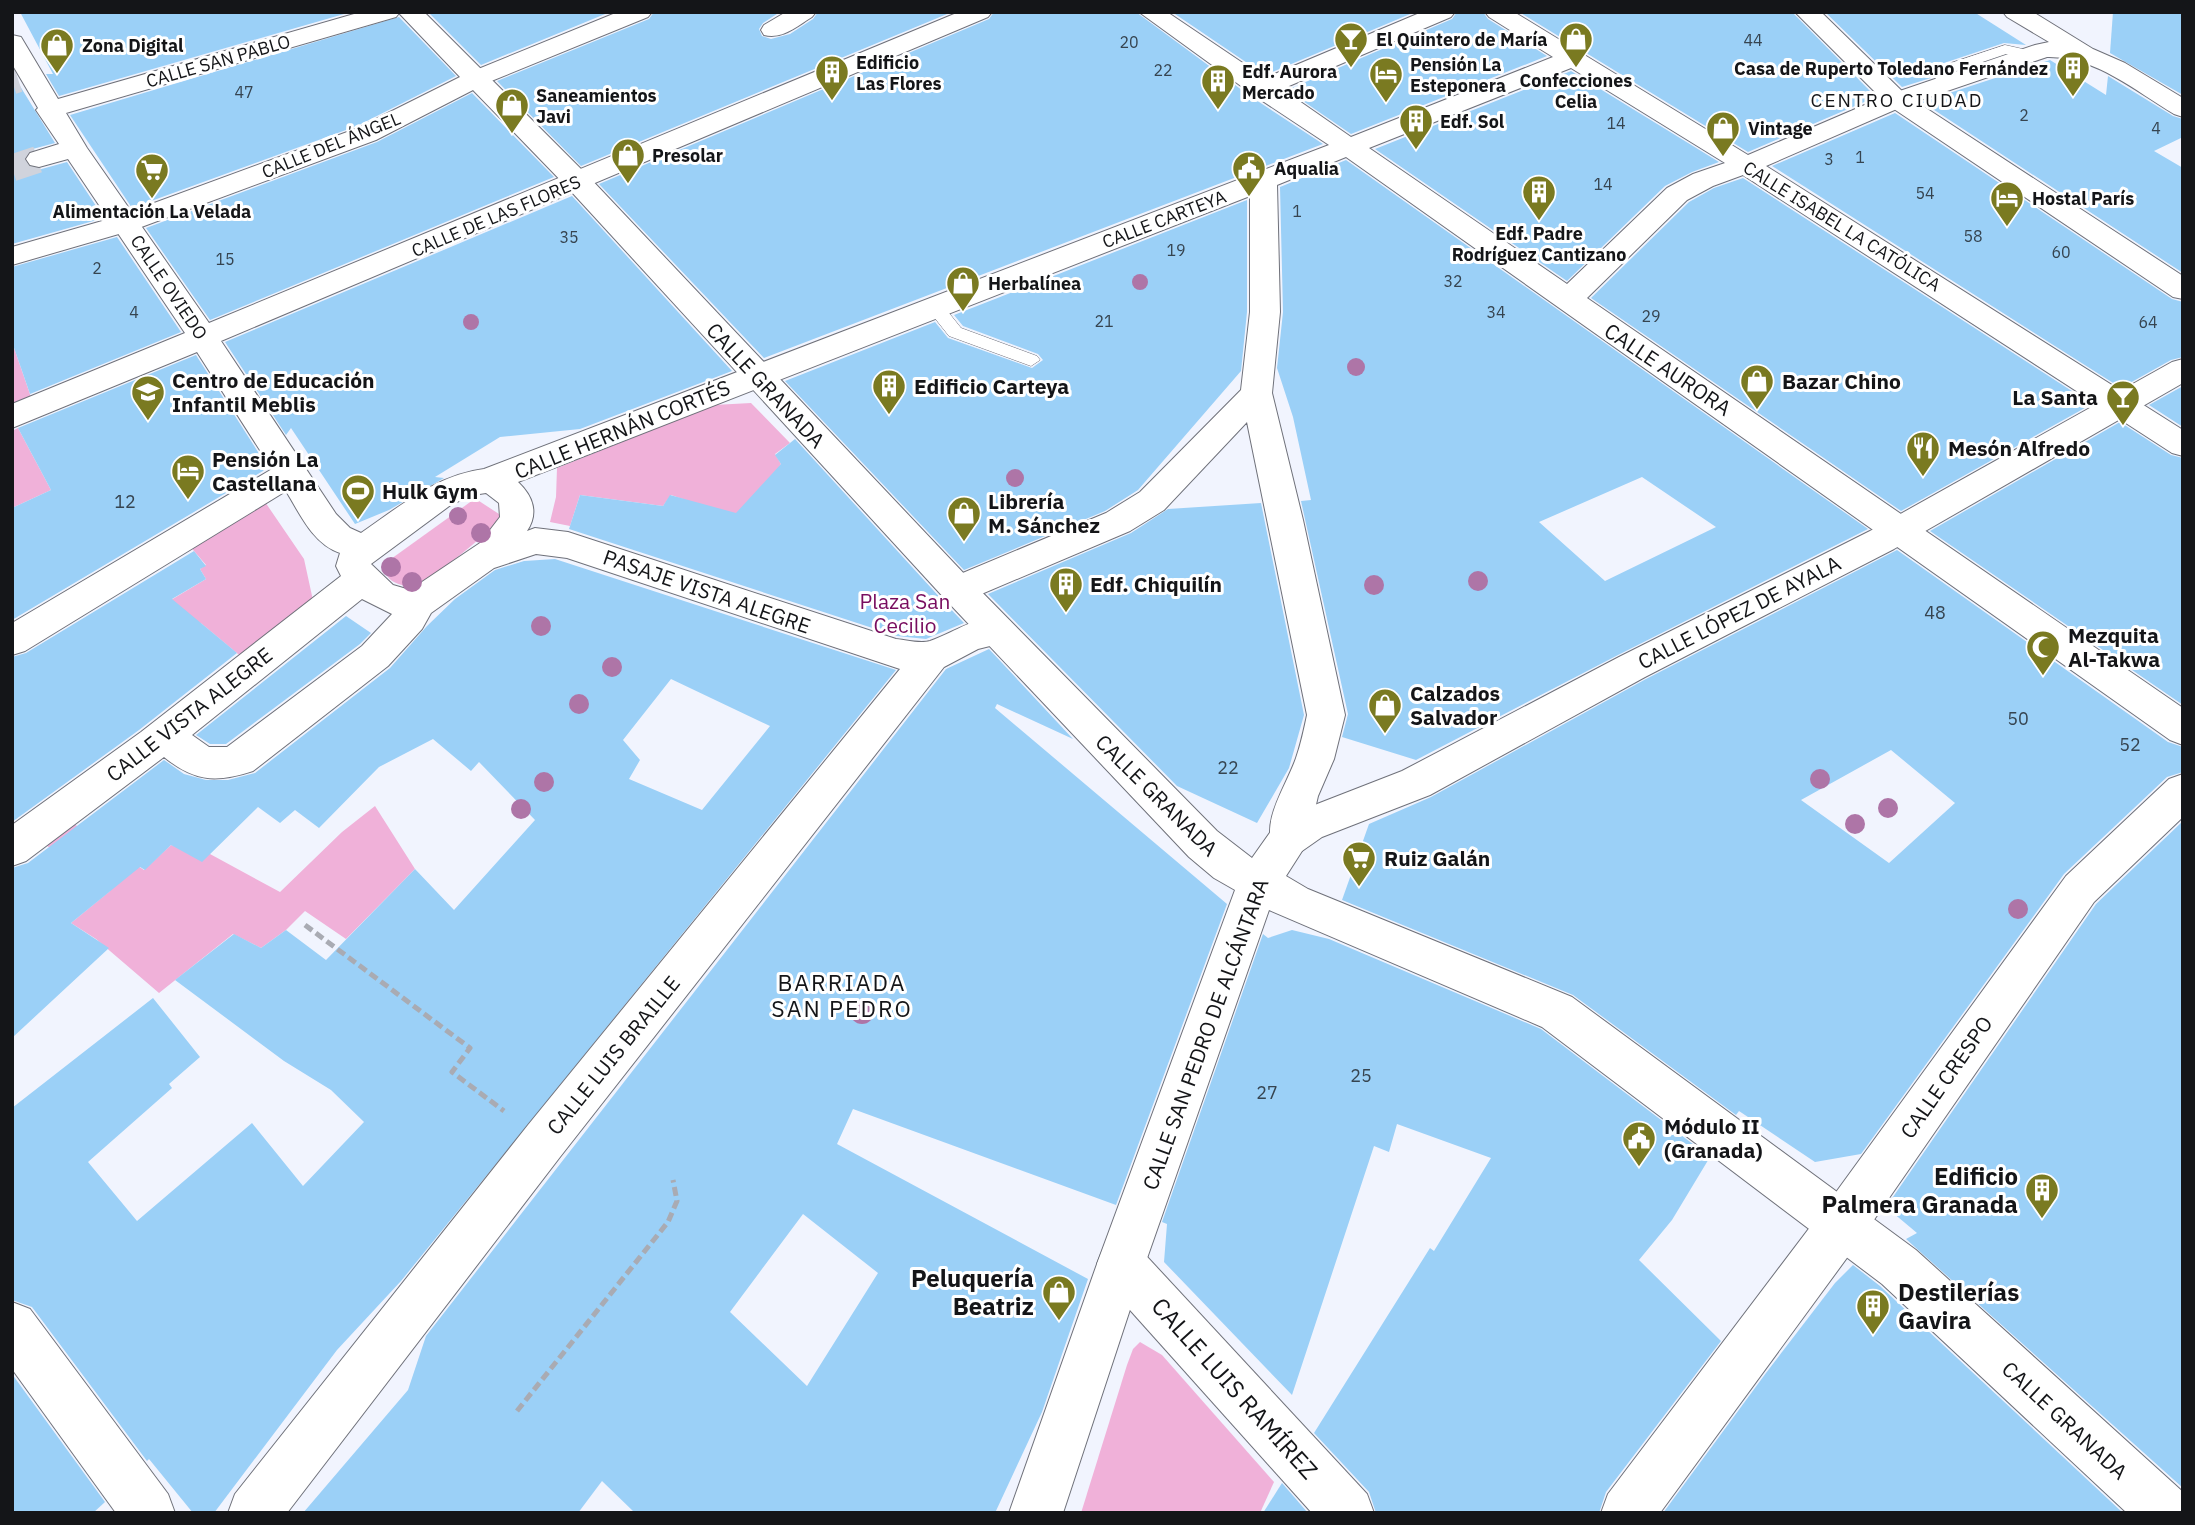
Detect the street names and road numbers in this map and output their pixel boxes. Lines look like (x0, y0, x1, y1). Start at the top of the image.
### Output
street label: CALLE SAN PABLO (143, 29, 293, 93)
street label: CALLE DEL ÁNGEL (258, 107, 404, 183)
street label: CALLE ISABEL LA CATÓLICA (1739, 156, 1945, 297)
street label: CALLE DE LAS FLORES (408, 170, 584, 262)
street label: CALLE CARTEYA (1099, 185, 1230, 253)
street label: CALLE OVIEDO (125, 230, 213, 344)
street label: CALLE GRANADA (701, 316, 831, 454)
street label: CALLE AURORA (1599, 316, 1737, 422)
street label: CALLE HERNÁN CORTÉS (510, 373, 734, 485)
street label: PASAJE VISTA ALEGRE (600, 542, 814, 640)
street label: CALLE LÓPEZ DE AYALA (1633, 549, 1845, 675)
street label: CALLE VISTA ALEGRE (100, 640, 278, 788)
street label: CALLE GRANADA (1090, 728, 1224, 862)
street label: CALLE SAN PEDRO DE ALCÁNTARA (1136, 874, 1274, 1194)
street label: CALLE LUIS BRAILLE (540, 970, 686, 1140)
street label: CALLE CRESPO (1893, 1010, 1999, 1144)
street label: CALLE LUIS RAMÍREZ (1145, 1290, 1325, 1486)
street label: CALLE GRANADA (1996, 1355, 2134, 1485)

